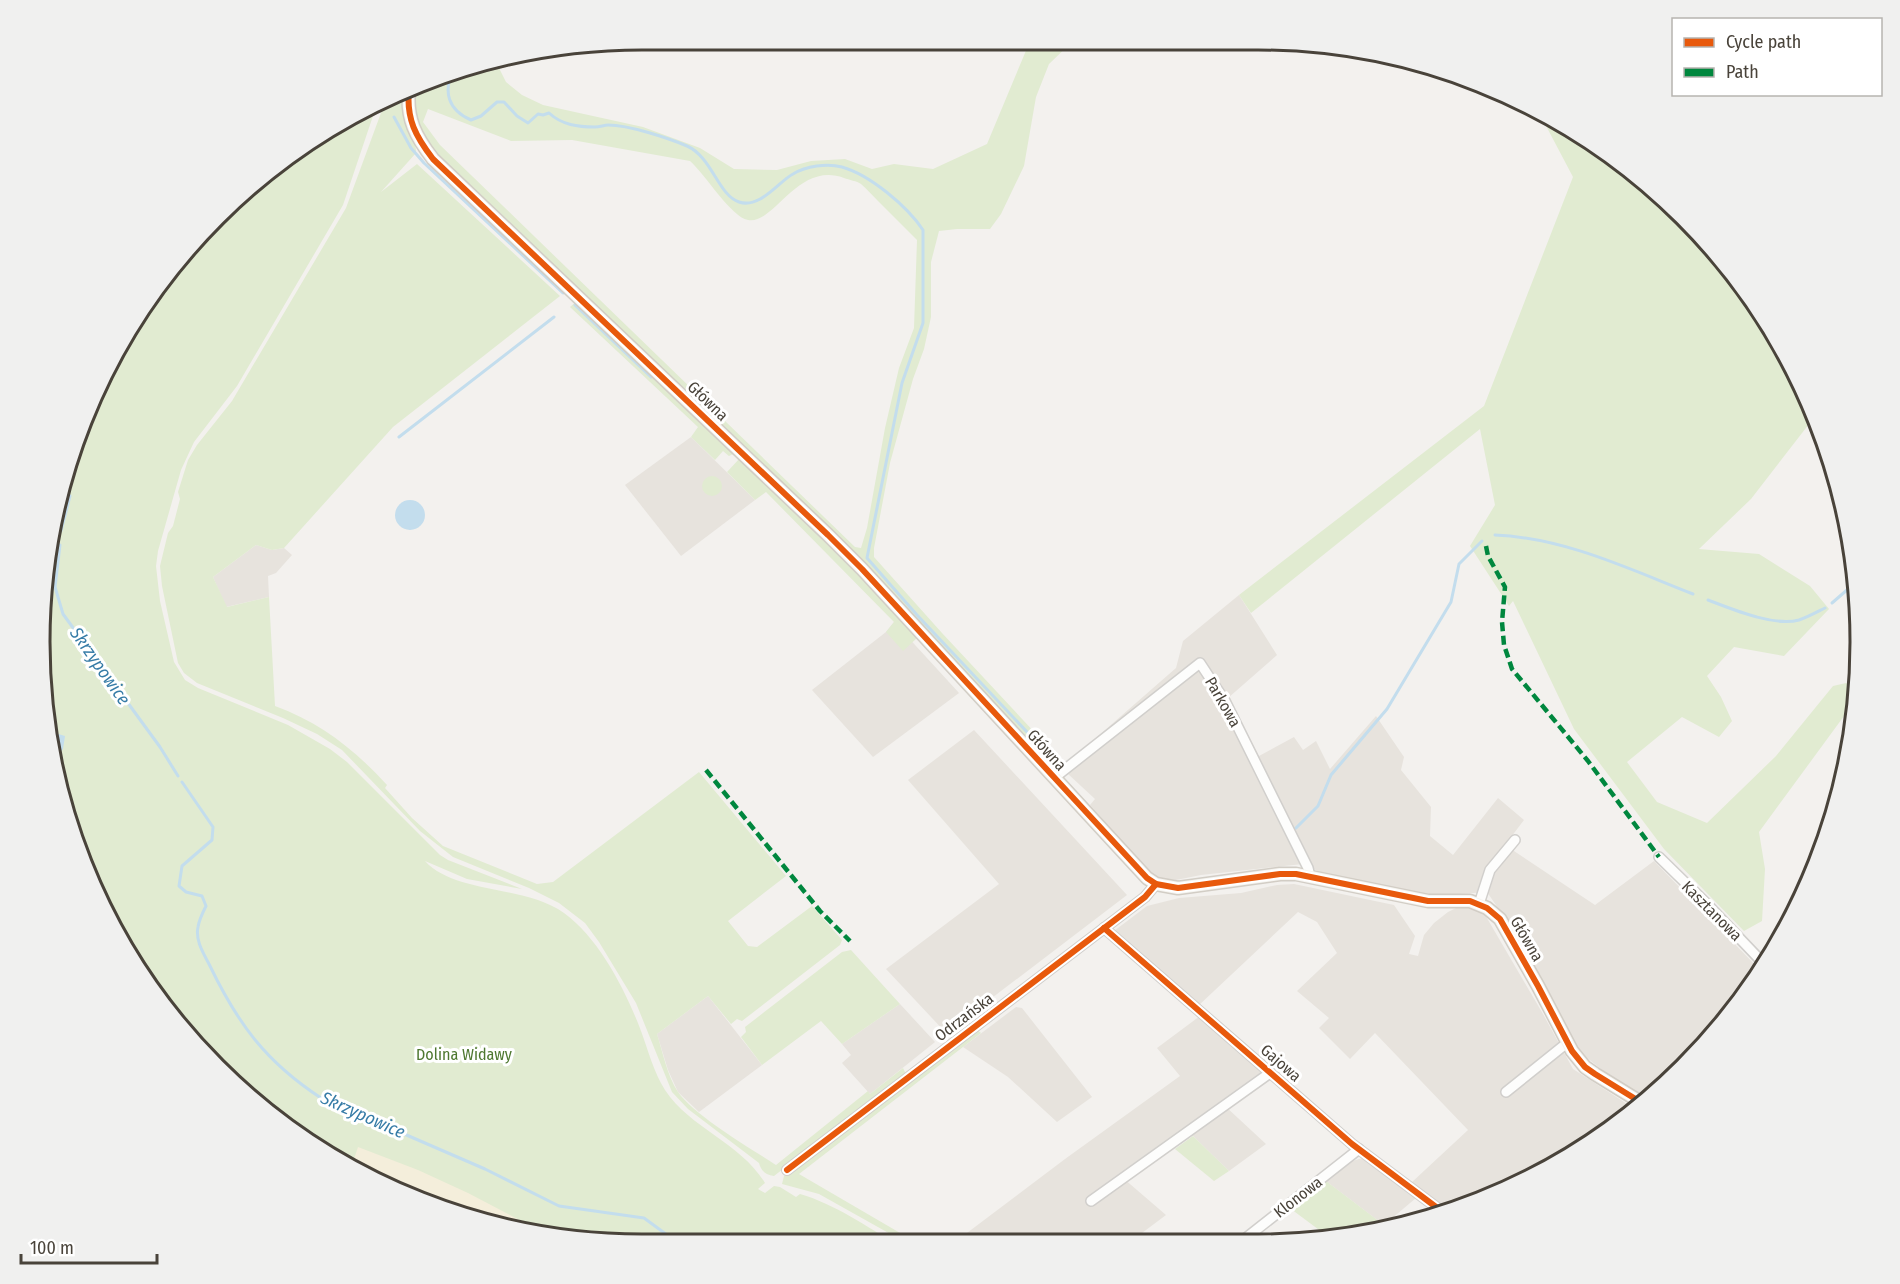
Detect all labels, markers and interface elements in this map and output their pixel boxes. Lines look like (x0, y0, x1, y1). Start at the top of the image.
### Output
legend (1672, 18, 1882, 96)
text: Cycle path (1726, 31, 1801, 53)
text: Path (1726, 61, 1759, 83)
street label: Główna (684, 377, 732, 425)
water label: Skrzypowice (65, 622, 135, 709)
street label: Parkowa (1201, 674, 1245, 731)
street label: Główna (1024, 725, 1071, 775)
street label: Kasztanowa (1678, 877, 1746, 945)
street label: Główna (1507, 913, 1548, 965)
street label: Odrzańska (931, 989, 997, 1045)
street label: Gajowa (1257, 1040, 1305, 1086)
park label: Dolina Widawy (416, 1045, 513, 1064)
water label: Skrzypowice (317, 1086, 409, 1143)
street label: Klonowa (1270, 1172, 1326, 1222)
scale bar (21, 1227, 158, 1265)
text: 100 m (30, 1237, 74, 1259)

